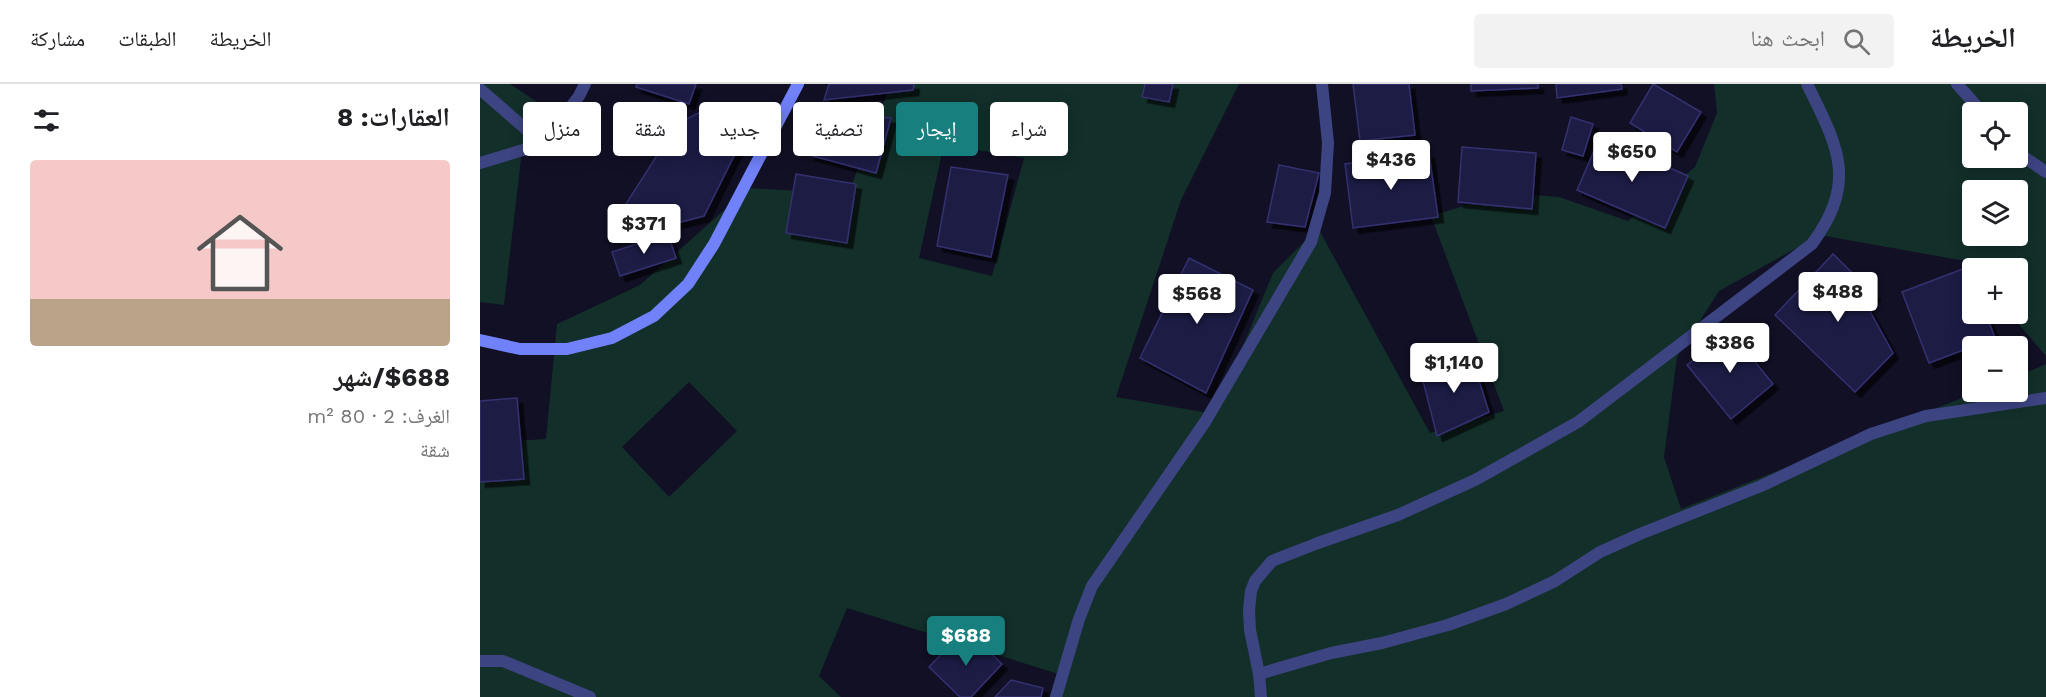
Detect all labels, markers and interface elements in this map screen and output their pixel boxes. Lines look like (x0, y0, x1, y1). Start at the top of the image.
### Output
search box (1474, 14, 1894, 68)
text: الخريطة (1930, 21, 2016, 54)
icon: search (1840, 25, 1873, 58)
text: مشاركة (30, 26, 85, 51)
text: الطبقات (118, 26, 177, 51)
text: الخريطة (210, 26, 271, 51)
text: ابحث هنا (1751, 26, 1825, 51)
text: العقارات: 8 (337, 102, 450, 132)
chip: منزل (523, 102, 601, 156)
chip: شقة (613, 102, 687, 156)
chip: جديد (699, 102, 781, 156)
chip: تصفية (793, 102, 884, 156)
chip: إيجار (896, 102, 978, 156)
chip: شراء (990, 102, 1068, 156)
map controls (1962, 102, 2028, 402)
button: locate (1962, 102, 2028, 168)
icon: filters (30, 104, 63, 137)
pin: $650 (1596, 132, 1668, 183)
text: $650 (1607, 139, 1657, 163)
pin: $436 (1355, 140, 1427, 191)
text: $436 (1366, 147, 1416, 171)
button: layers (1962, 180, 2028, 246)
icon: home (186, 199, 294, 307)
pin: $371 (608, 204, 680, 255)
text: $371 (622, 211, 666, 235)
button: + (1962, 258, 2028, 324)
pin: $488 (1802, 272, 1874, 323)
pin: $568 (1161, 274, 1233, 325)
text: $488 (1813, 279, 1863, 303)
text: $568 (1172, 281, 1222, 305)
pin: $386 (1694, 323, 1766, 374)
text: $386 (1705, 330, 1755, 354)
button: − (1962, 336, 2028, 402)
pin: $1,140 (1405, 343, 1503, 394)
text: $1,140 (1424, 350, 1484, 374)
text: $688/شهر (334, 362, 450, 392)
text: الغرف: 2 · 80 m² (307, 404, 450, 428)
text: شقة (420, 438, 450, 462)
pin: $688 (930, 616, 1002, 667)
text: $688 (941, 623, 991, 647)

